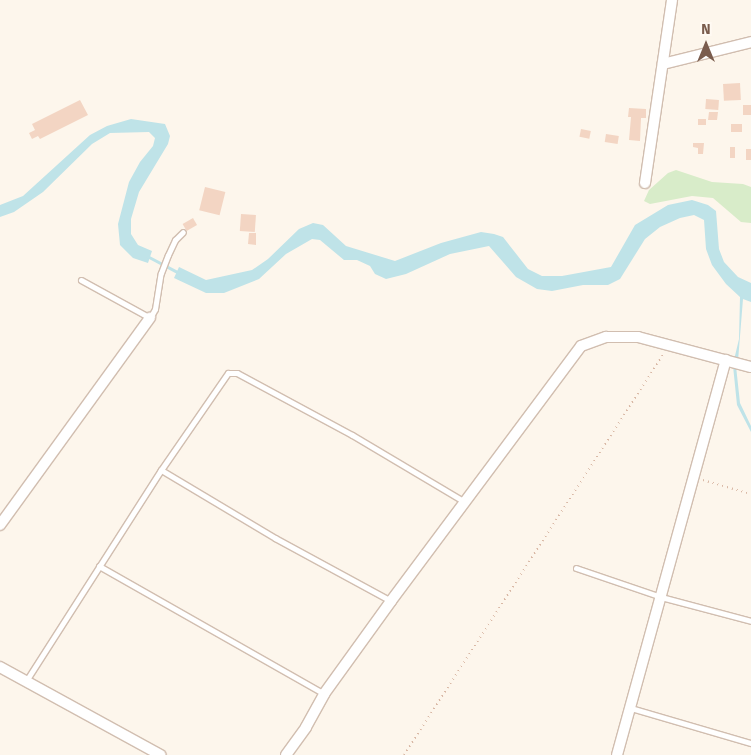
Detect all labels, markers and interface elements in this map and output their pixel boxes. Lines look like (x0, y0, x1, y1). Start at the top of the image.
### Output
north arrow (681, 20, 731, 70)
text: N (701, 21, 711, 38)

